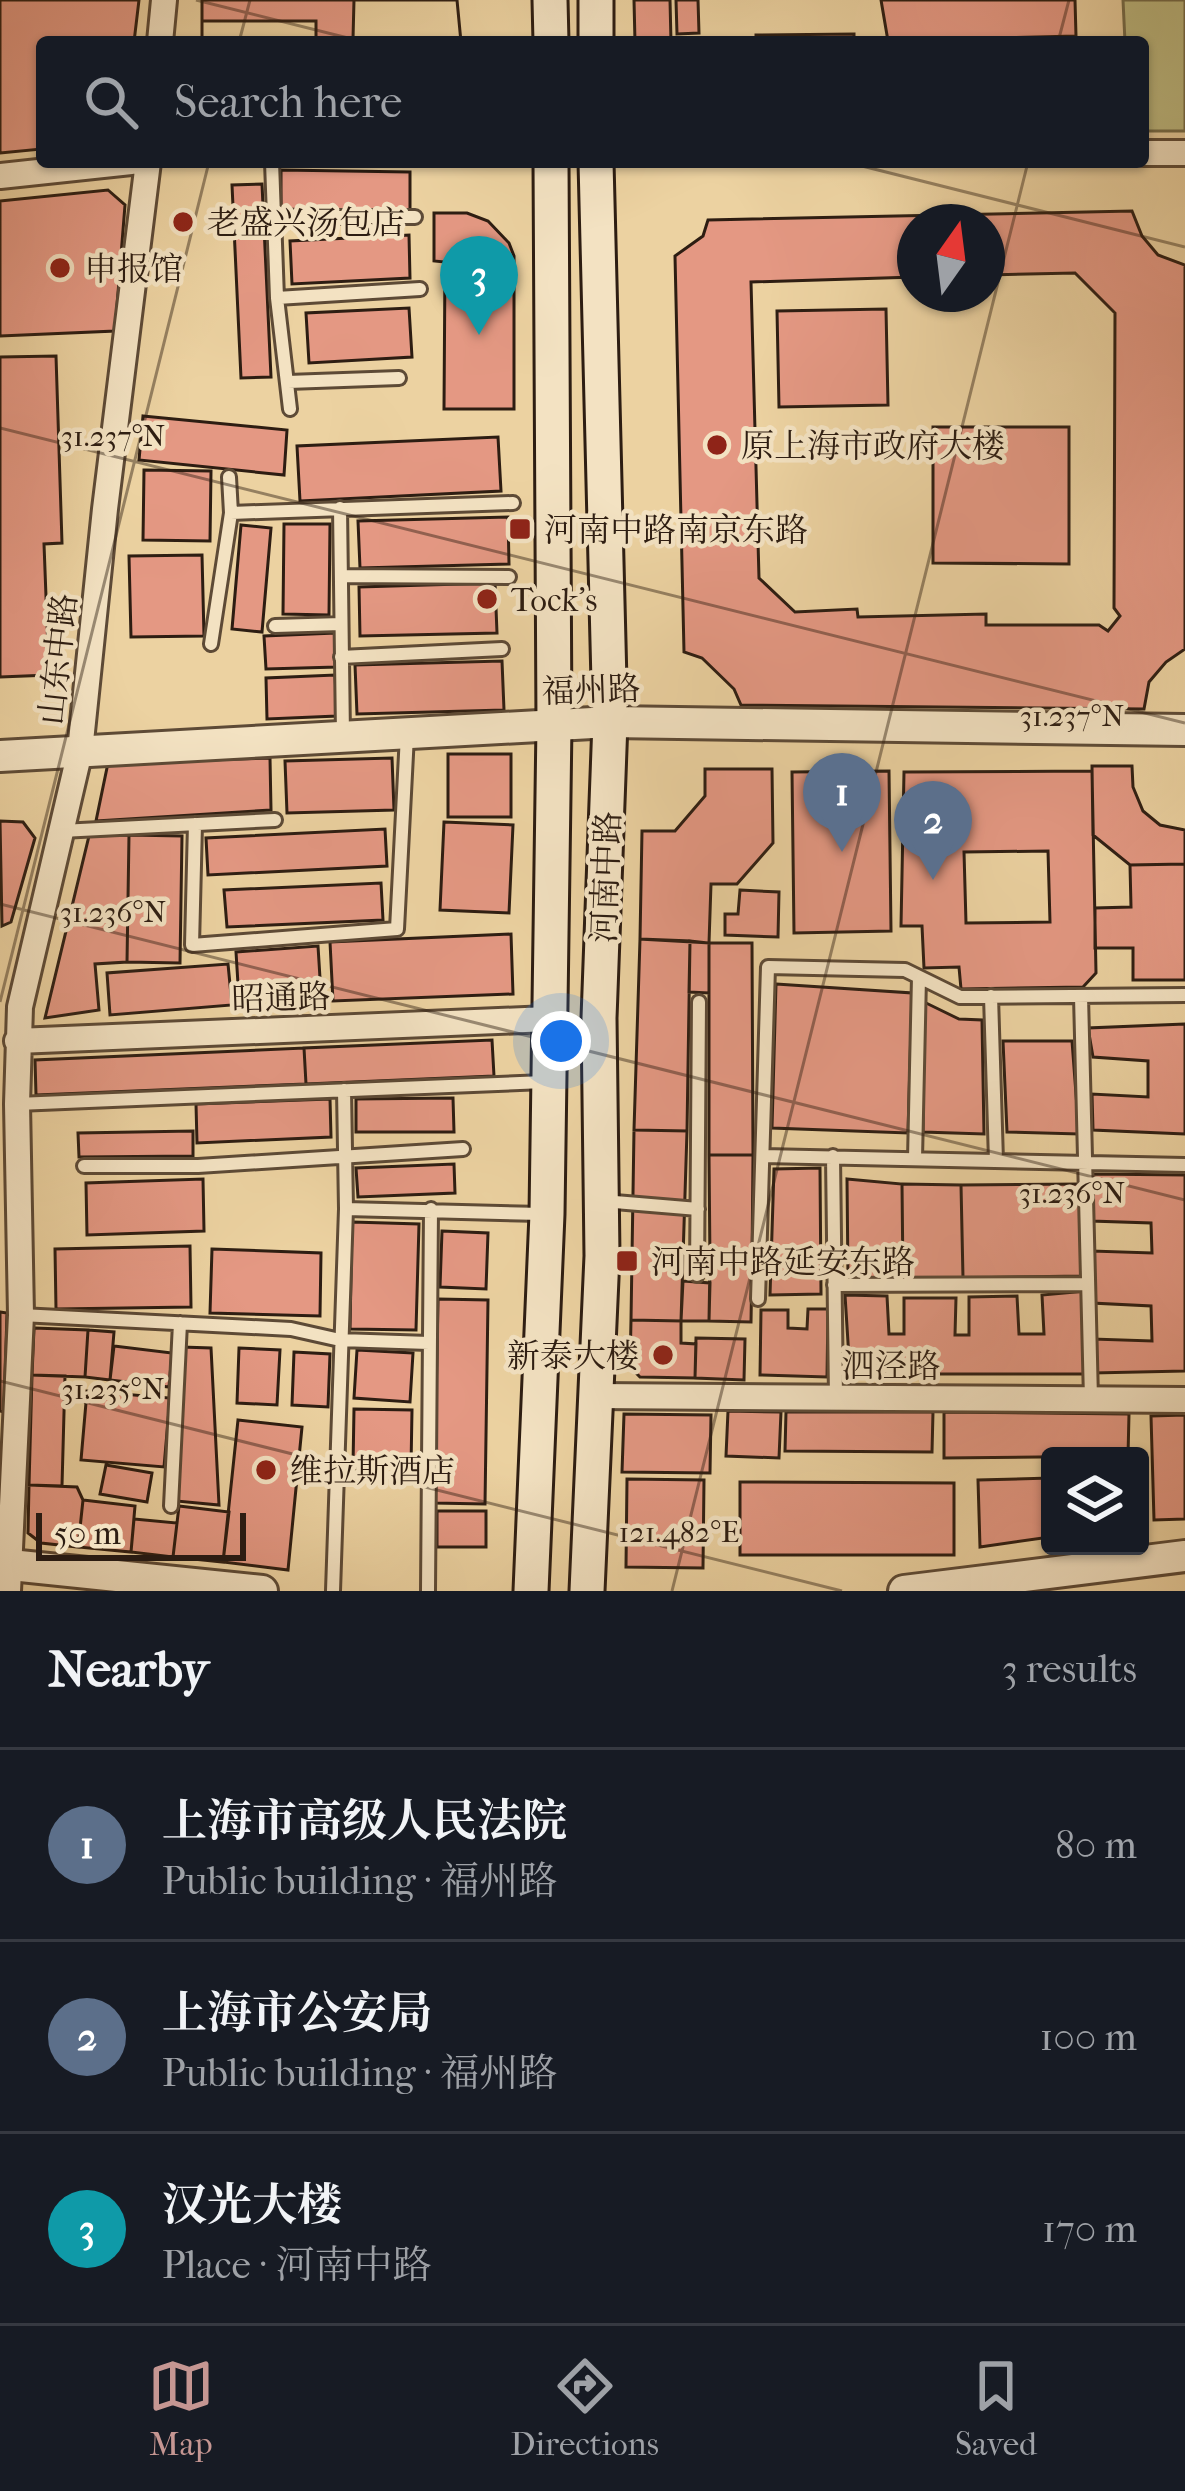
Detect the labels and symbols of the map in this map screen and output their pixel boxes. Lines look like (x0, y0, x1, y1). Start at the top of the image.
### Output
place label: 老盛兴汤包店 (207, 204, 405, 243)
north arrow (897, 204, 1005, 312)
marker: 老盛兴汤包店 (170, 209, 196, 235)
pin: 3 (440, 236, 518, 335)
place label: 申报馆 (84, 250, 183, 289)
marker: 申报馆 (47, 255, 73, 281)
text: 31.237°N (61, 419, 166, 454)
place label: 原上海市政府大楼 (741, 427, 1005, 466)
marker: 原上海市政府大楼 (704, 432, 730, 458)
place label: 河南中路南京东路 (544, 511, 808, 550)
marker: 河南中路南京东路 (507, 516, 533, 542)
place label: Tock's (511, 581, 597, 620)
marker: Tock's (474, 586, 500, 612)
street label: 山东中路 (32, 591, 85, 727)
street label: 福州路 (541, 669, 641, 712)
text: 31.237°N (1020, 699, 1125, 734)
pin: 1 (803, 753, 881, 852)
pin: 2 (894, 781, 972, 880)
street label: 河南中路 (585, 810, 628, 944)
text: 31.236°N (60, 895, 166, 930)
street label: 昭通路 (231, 977, 331, 1020)
your location (531, 1011, 591, 1071)
text: 31.236°N (1019, 1176, 1125, 1211)
place label: 河南中路延安东路 (651, 1243, 915, 1282)
marker: 河南中路延安东路 (614, 1248, 640, 1274)
place label: 新泰大楼 (507, 1337, 639, 1376)
marker: 新泰大楼 (650, 1342, 676, 1368)
street label: 泗泾路 (842, 1347, 941, 1386)
text: 31.235°N (61, 1372, 165, 1407)
place label: 维拉斯酒店 (290, 1452, 455, 1491)
marker: 维拉斯酒店 (253, 1457, 279, 1483)
scale bar (36, 1507, 246, 1560)
text: 121.482°E (619, 1515, 739, 1550)

